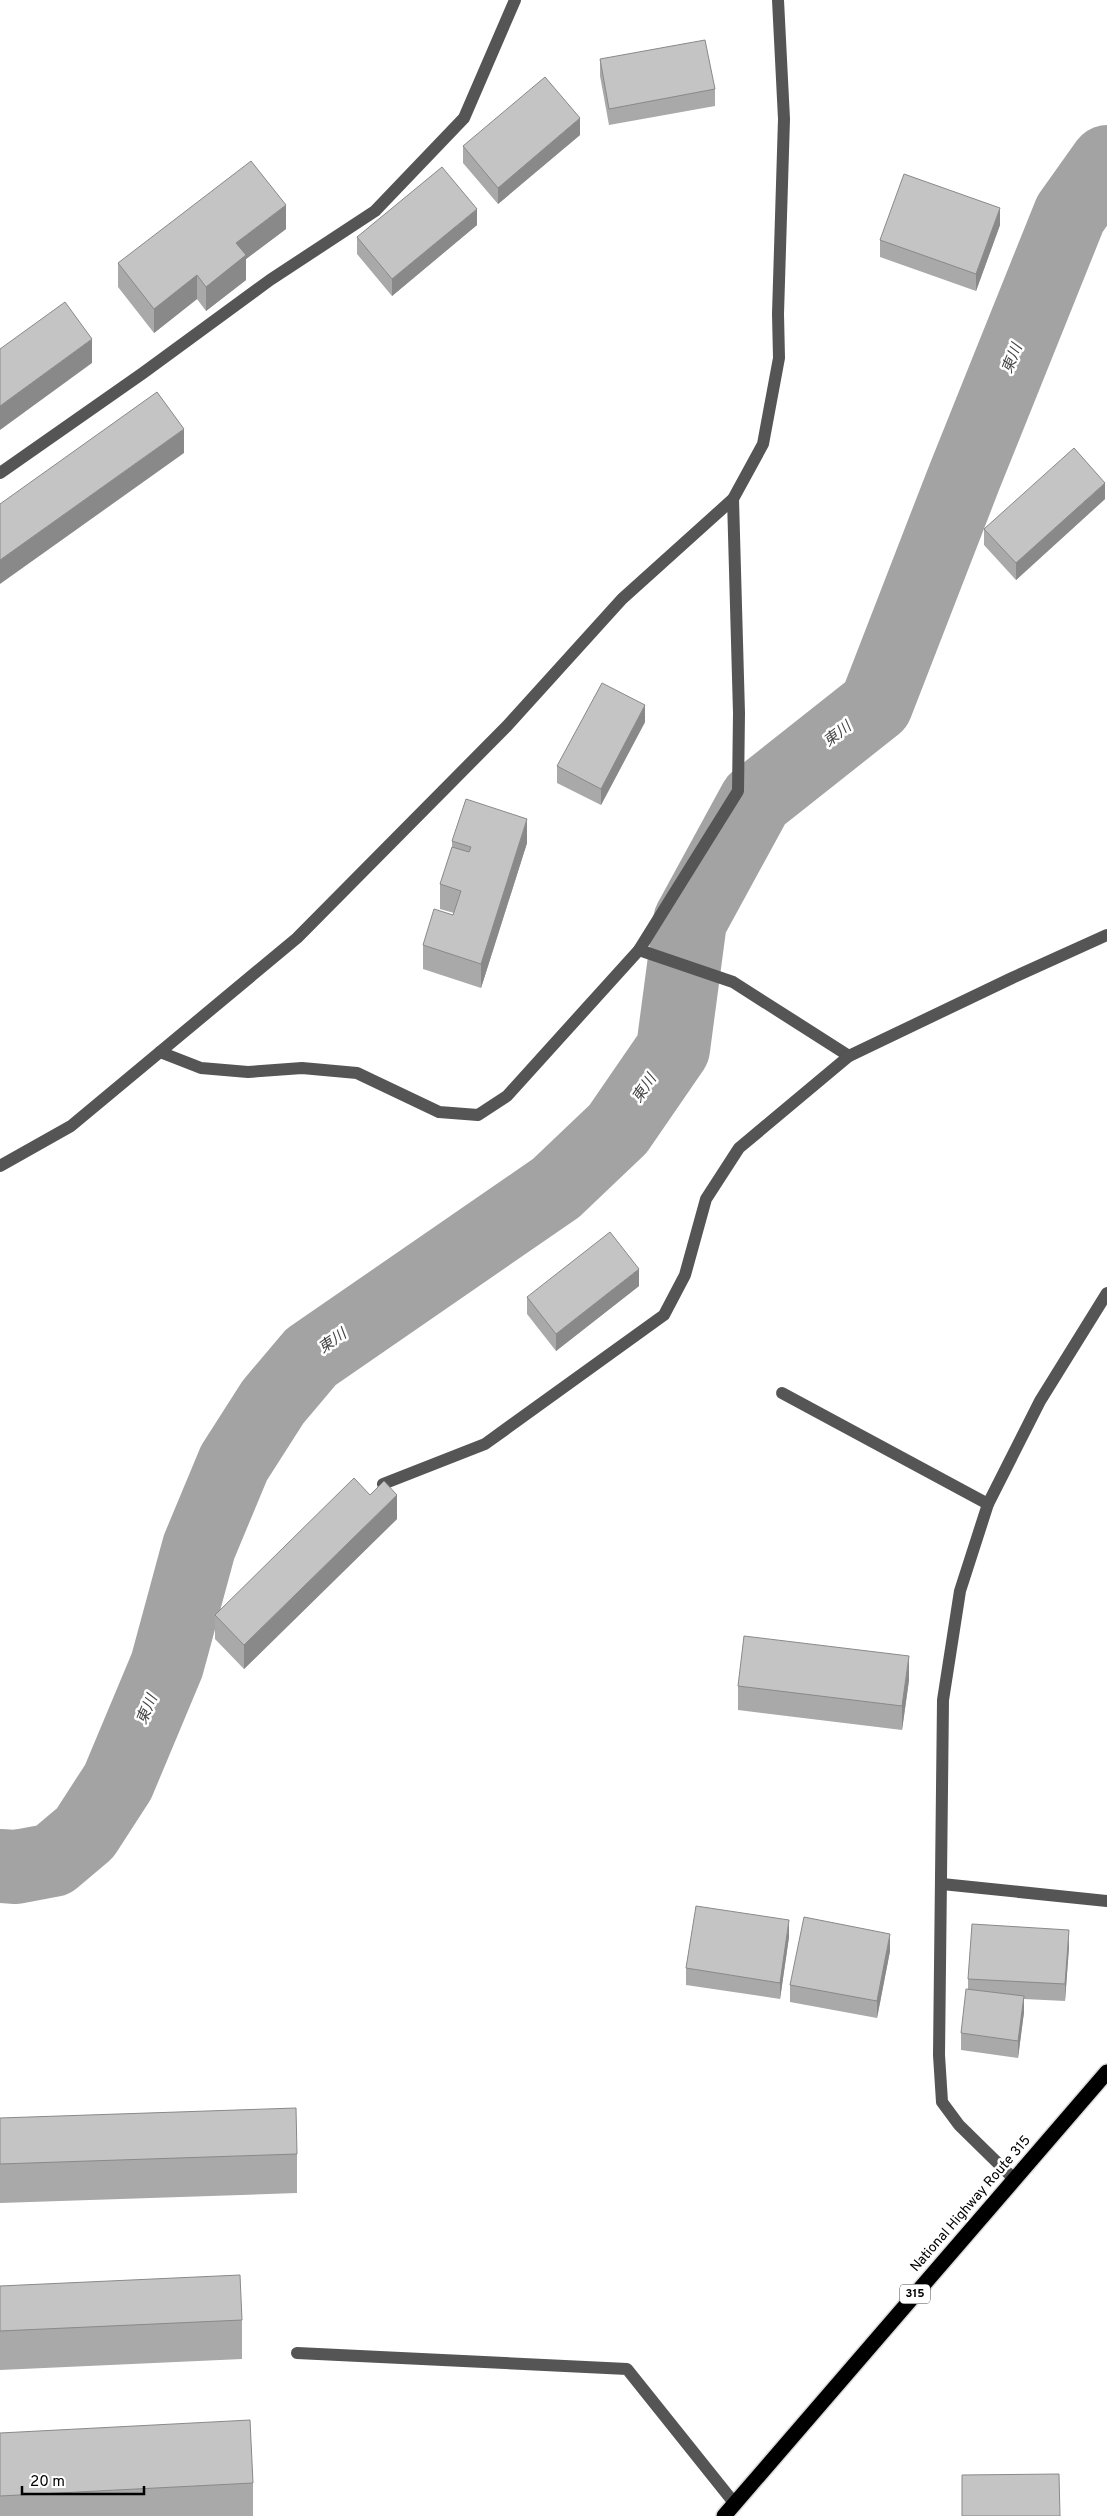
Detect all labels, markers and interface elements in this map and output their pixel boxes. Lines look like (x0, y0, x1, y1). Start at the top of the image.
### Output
water label: 東川 (999, 340, 1028, 376)
water label: 東川 (820, 717, 857, 752)
water label: 東川 (629, 1070, 662, 1107)
water label: 東川 (315, 1324, 352, 1358)
water label: 東川 (133, 1691, 163, 1728)
street label: National Highway Route 315 (907, 2132, 1035, 2276)
road number: 315 (900, 2284, 930, 2304)
scale bar (22, 2464, 145, 2496)
text: 20 m (30, 2473, 65, 2492)

